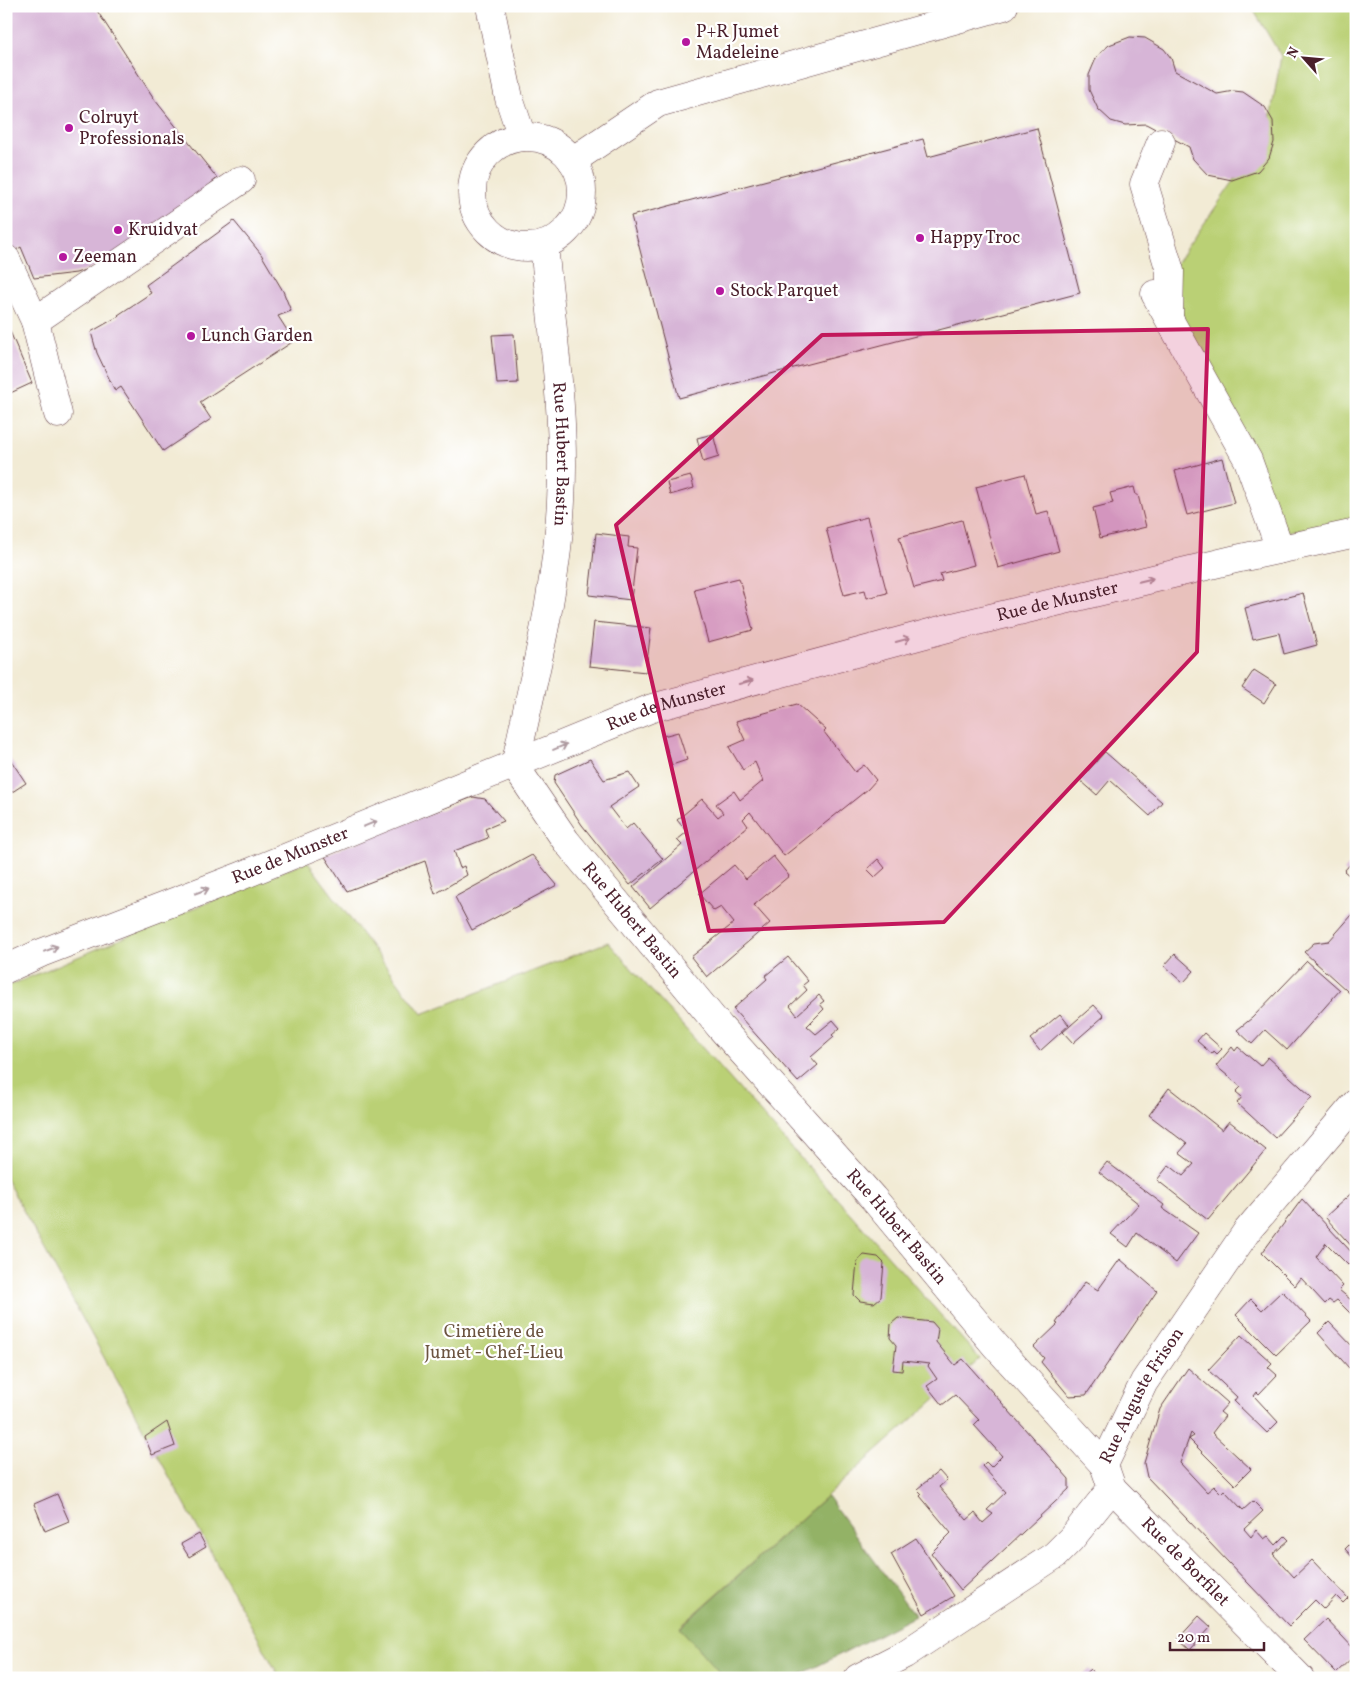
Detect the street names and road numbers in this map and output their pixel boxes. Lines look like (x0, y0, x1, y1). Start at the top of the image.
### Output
street label: Rue Hubert Bastin (546, 381, 575, 528)
street label: Rue de Munster (994, 575, 1121, 628)
street label: Rue de Munster (603, 676, 729, 738)
street label: Rue de Munster (228, 821, 353, 891)
street label: Rue Hubert Bastin (576, 857, 688, 984)
street label: Rue Hubert Bastin (840, 1163, 953, 1290)
street label: Rue Auguste Frison (1094, 1322, 1190, 1468)
street label: Rue de Borfilet (1135, 1512, 1235, 1612)

